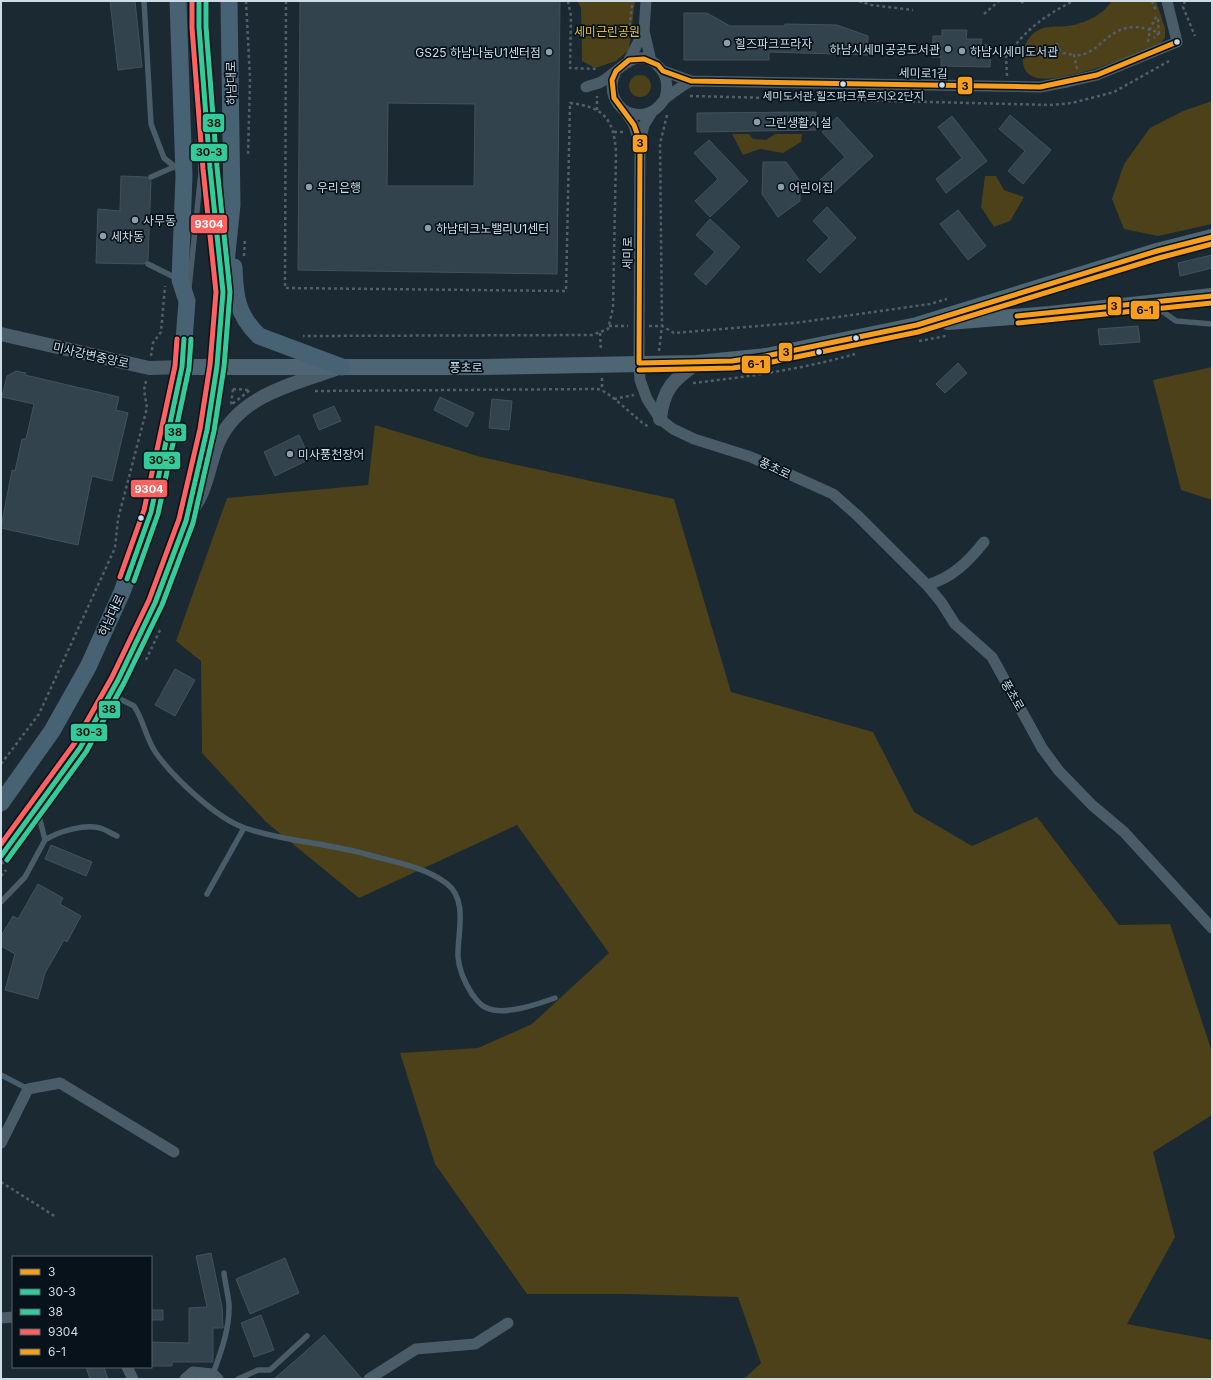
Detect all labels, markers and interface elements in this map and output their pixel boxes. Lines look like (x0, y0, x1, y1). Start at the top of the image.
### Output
park label: 세미근린공원 (574, 24, 640, 39)
place label: 힐즈파크프라자 (735, 36, 812, 51)
unlabelled marker (1172, 37, 1182, 47)
marker: 힐즈파크프라자 (722, 38, 732, 48)
place label: 하남시세미공공도서관 (830, 42, 940, 57)
marker: 하남시세미공공도서관 (943, 44, 953, 54)
place label: 하남시세미도서관 (970, 44, 1058, 59)
place label: GS25 하남나눔U1센터점 (415, 45, 541, 60)
marker: 하남시세미도서관 (957, 46, 967, 56)
marker: GS25 하남나눔U1센터점 (544, 47, 554, 57)
street label: 하남대로 (223, 61, 239, 105)
street label: 세미로1길 (898, 65, 948, 81)
line badge: 3 (957, 76, 973, 95)
marker: 세미도서관.힐즈파크푸르지오2단지 (838, 79, 848, 89)
text: 3 (961, 79, 969, 93)
unlabelled marker (937, 80, 947, 90)
place label: 세미도서관.힐즈파크푸르지오2단지 (762, 89, 924, 103)
line badge: 38 (202, 113, 225, 133)
place label: 그린생활시설 (765, 115, 831, 130)
text: 38 (207, 116, 221, 130)
marker: 그린생활시설 (752, 117, 762, 127)
line badge: 3 (632, 134, 648, 153)
text: 3 (636, 136, 644, 150)
line badge: 30-3 (190, 143, 228, 162)
text: 30-3 (196, 145, 222, 159)
place label: 우리은행 (317, 180, 361, 195)
place label: 어린이집 (789, 180, 833, 195)
marker: 우리은행 (304, 182, 314, 192)
marker: 어린이집 (776, 182, 786, 192)
place label: 사무동 (143, 213, 176, 228)
line badge: 9304 (190, 214, 228, 234)
marker: 사무동 (130, 215, 140, 225)
text: 9304 (194, 217, 224, 231)
place label: 하남테크노밸리U1센터 (436, 221, 549, 236)
marker: 하남테크노밸리U1센터 (423, 223, 433, 233)
place label: 세차동 (111, 229, 144, 244)
marker: 세차동 (98, 231, 108, 241)
street label: 세미로 (620, 236, 635, 270)
line badge: 3 (1107, 296, 1122, 316)
text: 3 (1110, 299, 1118, 313)
line badge: 6-1 (1130, 300, 1160, 320)
text: 6-1 (1136, 303, 1154, 317)
unlabelled marker (851, 333, 861, 343)
street label: 미사강변중앙로 (52, 339, 130, 371)
line badge: 3 (778, 342, 793, 362)
text: 3 (782, 345, 790, 359)
unlabelled marker (814, 347, 824, 357)
line badge: 6-1 (741, 355, 771, 374)
text: 6-1 (747, 357, 765, 371)
street label: 풍초로 (449, 360, 483, 375)
line badge: 38 (164, 423, 187, 442)
text: 38 (168, 425, 182, 439)
place label: 미사풍천장어 (298, 447, 364, 462)
marker: 미사풍천장어 (285, 449, 295, 459)
line badge: 30-3 (143, 451, 181, 470)
text: 30-3 (149, 453, 175, 467)
street label: 풍초로 (757, 454, 793, 482)
line badge: 9304 (130, 479, 168, 498)
text: 9304 (134, 482, 164, 496)
unlabelled marker (136, 513, 146, 523)
street label: 하남대로 (95, 592, 127, 638)
street label: 풍초로 (998, 677, 1028, 713)
line badge: 38 (98, 700, 121, 719)
text: 38 (102, 702, 116, 716)
line badge: 30-3 (70, 723, 108, 742)
text: 30-3 (76, 725, 102, 739)
legend (12, 1256, 152, 1368)
text: 3 (48, 1264, 55, 1279)
text: 30-3 (48, 1284, 76, 1299)
text: 38 (48, 1304, 63, 1319)
text: 9304 (48, 1324, 78, 1339)
text: 6-1 (48, 1344, 66, 1359)

